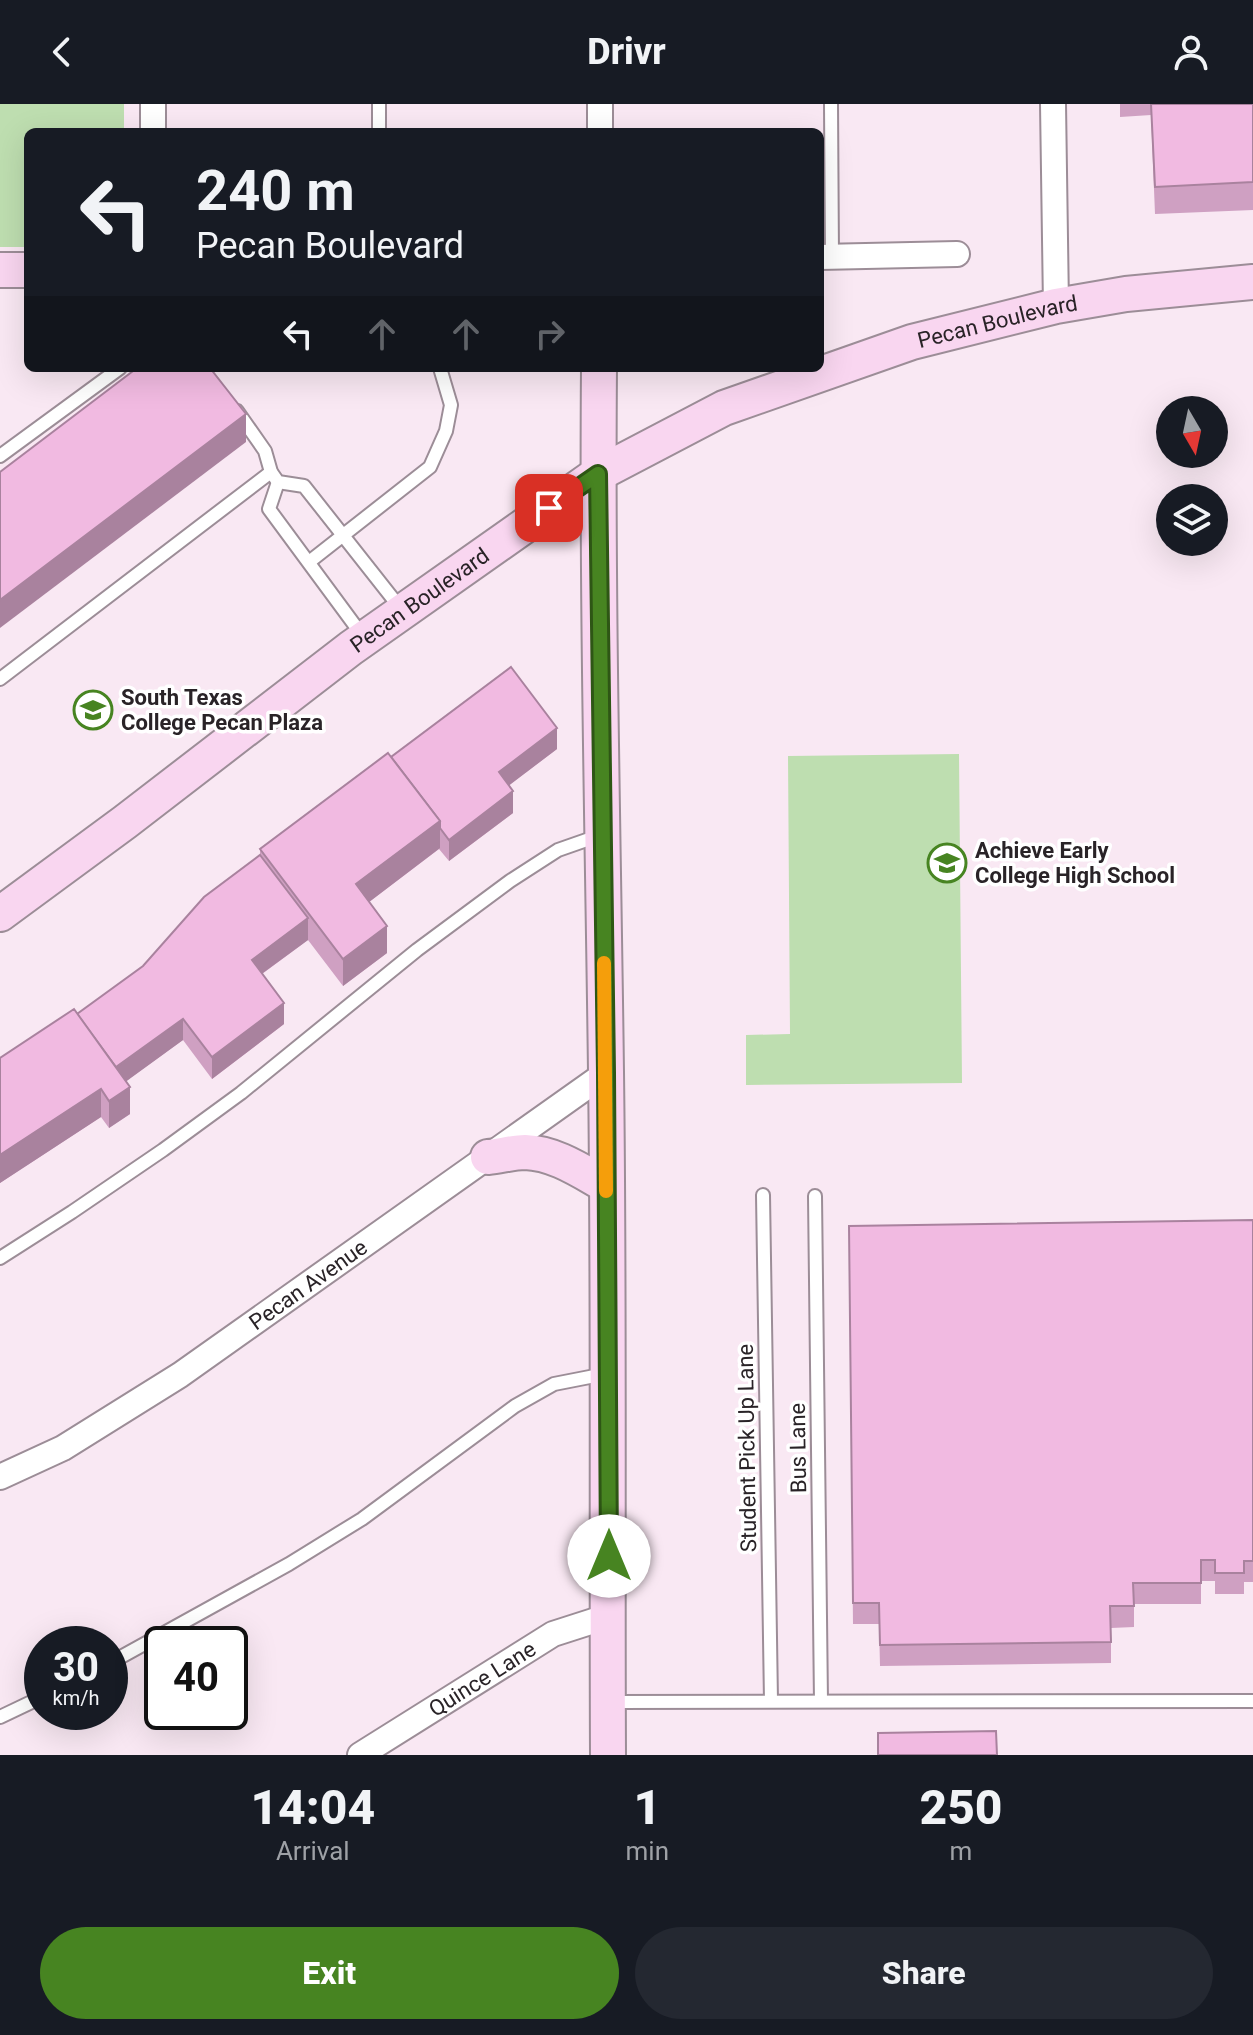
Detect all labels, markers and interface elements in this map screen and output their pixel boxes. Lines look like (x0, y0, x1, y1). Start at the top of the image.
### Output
icon: back (40, 30, 84, 74)
icon: person (1169, 30, 1213, 74)
text: Drivr (587, 31, 666, 73)
text: 240 m (196, 158, 355, 224)
icon: left (64, 160, 168, 264)
text: Pecan Boulevard (196, 225, 464, 267)
street label: Pecan Boulevard (915, 290, 1079, 353)
icon: left (276, 312, 320, 356)
icon: ahead (360, 312, 404, 356)
icon: ahead (444, 312, 488, 356)
icon: right (528, 312, 572, 356)
north arrow (1156, 396, 1228, 468)
map controls (1156, 396, 1228, 556)
pin (515, 474, 583, 542)
button: layers (1156, 484, 1228, 556)
icon: arrive (527, 486, 571, 530)
street label: Pecan Boulevard (345, 542, 494, 657)
place label: South Texas College Pecan Plaza (121, 685, 323, 735)
school or university icon: South Texas College Pecan Plaza (72, 689, 114, 731)
place label: Achieve Early College High School (975, 838, 1175, 888)
school or university icon: Achieve Early College High School (926, 842, 968, 884)
street label: Pecan Avenue (244, 1234, 372, 1335)
street label: Student Pick Up Lane (733, 1344, 761, 1552)
street label: Bus Lane (785, 1403, 811, 1493)
position arrow (567, 1514, 651, 1598)
speed limit sign: 40 (144, 1626, 248, 1730)
street label: Quince Lane (424, 1636, 540, 1721)
text: 30 (53, 1644, 99, 1691)
text: km/h (53, 1686, 99, 1710)
text: 14:04 (250, 1779, 375, 1836)
text: 1 (633, 1779, 661, 1836)
text: 250 (919, 1779, 1003, 1836)
text: Arrival (276, 1836, 350, 1866)
text: min (626, 1836, 669, 1866)
text: m (950, 1836, 972, 1866)
button: Exit (40, 1927, 619, 2019)
button: Share (635, 1927, 1213, 2019)

